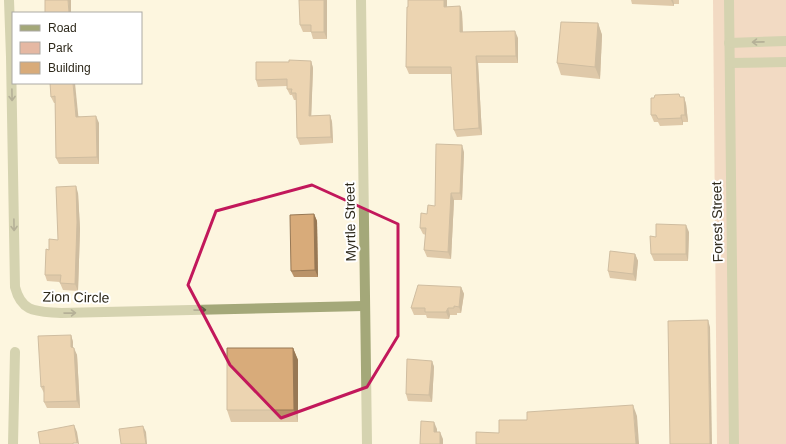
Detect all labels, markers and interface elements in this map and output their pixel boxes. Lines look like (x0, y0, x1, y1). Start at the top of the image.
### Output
legend (12, 12, 142, 84)
text: Road (48, 21, 77, 35)
one-way arrow (752, 38, 765, 46)
text: Park (48, 41, 74, 55)
text: Building (48, 61, 91, 75)
one-way arrow (8, 88, 16, 101)
street label: Forest Street (708, 181, 726, 263)
street label: Myrtle Street (341, 182, 359, 262)
one-way arrow (10, 218, 18, 231)
street label: Zion Circle (42, 288, 110, 306)
one-way arrow (193, 306, 206, 314)
one-way arrow (63, 309, 76, 316)

